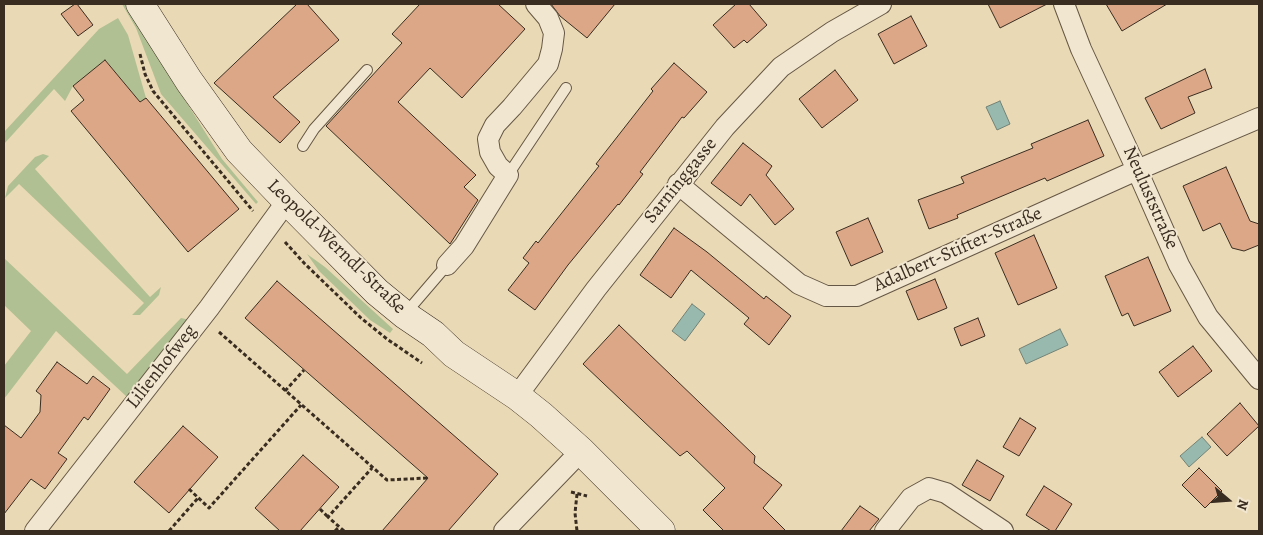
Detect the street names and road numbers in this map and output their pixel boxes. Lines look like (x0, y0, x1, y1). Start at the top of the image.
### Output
street label: Sarninggasse (640, 134, 722, 228)
street label: Neuluststraße (1117, 143, 1183, 253)
street label: Leopold-Werndl-Straße (262, 175, 410, 319)
street label: Adalbert-Stifter-Straße (870, 203, 1046, 297)
street label: Lilienhofweg (122, 320, 202, 414)

